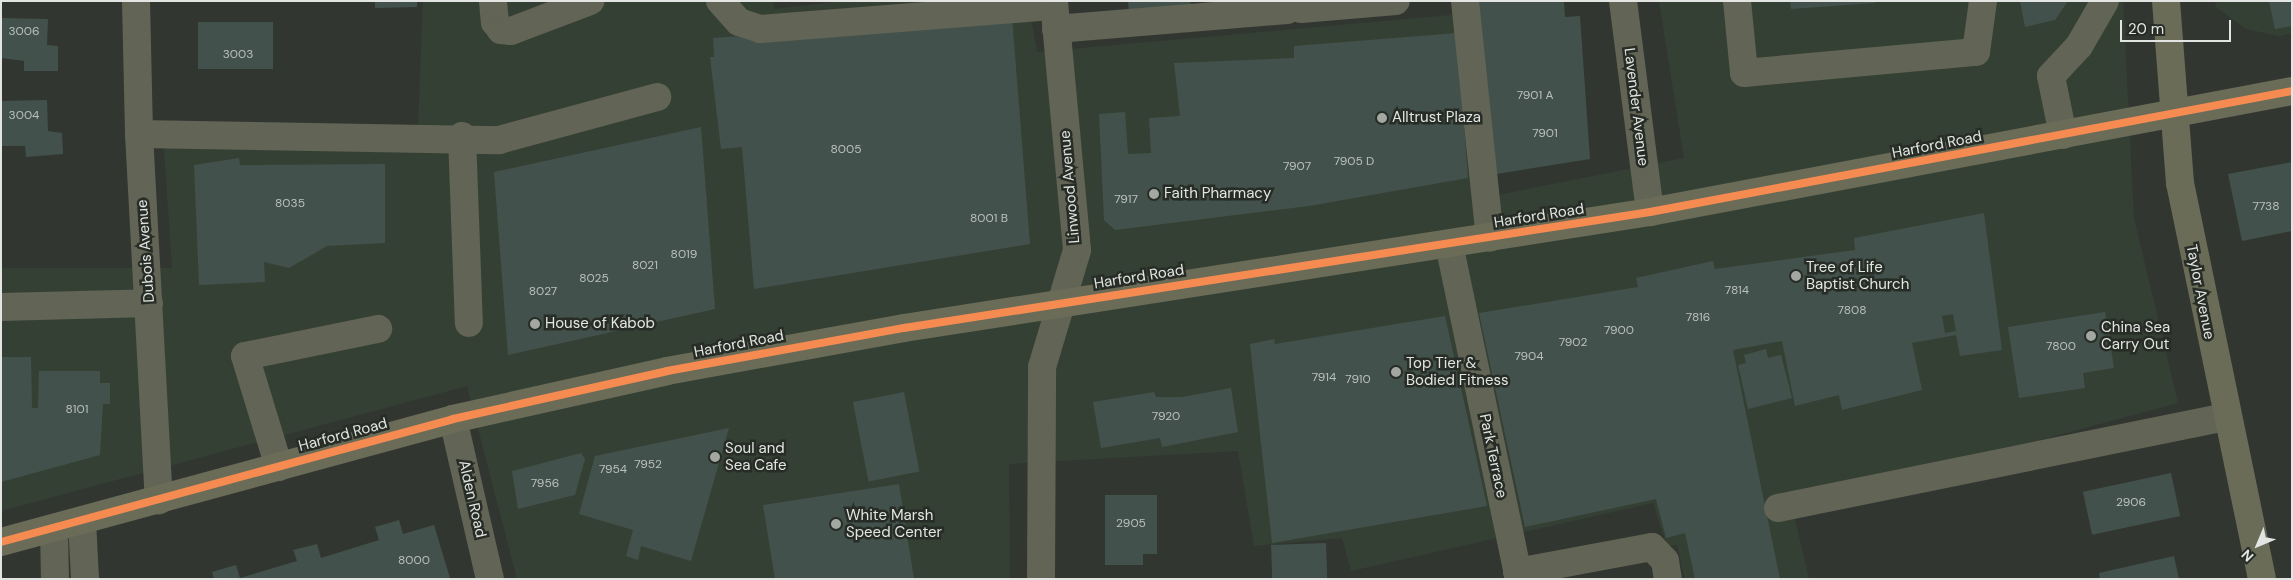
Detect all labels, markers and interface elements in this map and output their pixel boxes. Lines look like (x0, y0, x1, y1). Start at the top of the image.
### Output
scale bar (2123, 10, 2234, 42)
text: 20 m (2128, 19, 2164, 39)
house number: 3006 (8, 25, 40, 39)
street label: Lavender Avenue (1620, 47, 1652, 167)
house number: 3003 (223, 48, 253, 62)
house number: 7901 A (1517, 89, 1553, 103)
house number: 3004 (9, 109, 39, 123)
place label: Alltrust Plaza (1392, 109, 1481, 127)
marker: Alltrust Plaza (1376, 112, 1388, 124)
house number: 7901 (1532, 127, 1558, 141)
street label: Harford Road (1891, 127, 1983, 163)
street label: Linwood Avenue (1056, 130, 1084, 244)
house number: 8005 (830, 143, 862, 157)
house number: 7905 D (1334, 155, 1374, 169)
house number: 7907 (1283, 160, 1311, 174)
place label: Faith Pharmacy (1164, 185, 1271, 203)
marker: Faith Pharmacy (1148, 188, 1160, 200)
house number: 7917 (1114, 193, 1138, 207)
house number: 8035 (275, 197, 305, 211)
street label: Dubois Avenue (133, 199, 159, 303)
street label: Harford Road (1493, 200, 1585, 232)
house number: 7738 (2253, 200, 2279, 214)
house number: 8001 B (970, 212, 1008, 226)
street label: Taylor Avenue (2182, 243, 2218, 341)
house number: 8019 (671, 248, 697, 262)
place label: Tree of Life Baptist Church (1806, 258, 1909, 293)
house number: 8021 (632, 259, 658, 273)
street label: Harford Road (1093, 261, 1185, 293)
marker: Tree of Life Baptist Church (1790, 270, 1802, 282)
house number: 8025 (579, 272, 609, 286)
house number: 7814 (1725, 284, 1749, 298)
house number: 8027 (529, 285, 557, 299)
house number: 7808 (1837, 304, 1867, 318)
house number: 7816 (1686, 311, 1710, 325)
place label: House of Kabob (545, 315, 655, 333)
marker: House of Kabob (529, 318, 541, 330)
place label: China Sea Carry Out (2101, 318, 2170, 353)
house number: 7900 (1604, 324, 1634, 338)
street label: Harford Road (693, 326, 785, 362)
marker: China Sea Carry Out (2085, 330, 2097, 342)
house number: 7902 (1559, 336, 1587, 350)
house number: 7800 (2046, 340, 2076, 354)
house number: 7904 (1514, 350, 1544, 364)
place label: Top Tier & Bodied Fitness (1406, 354, 1509, 389)
marker: Top Tier & Bodied Fitness (1390, 366, 1402, 378)
house number: 7914 (1312, 371, 1336, 385)
house number: 7910 (1345, 373, 1371, 387)
house number: 8101 (66, 403, 88, 417)
house number: 7920 (1152, 410, 1180, 424)
street label: Park Terrace (1475, 412, 1511, 500)
street label: Harford Road (297, 415, 389, 455)
place label: Soul and Sea Cafe (725, 439, 787, 474)
marker: Soul and Sea Cafe (709, 451, 721, 463)
house number: 7952 (634, 458, 662, 472)
street label: Alden Road (454, 459, 490, 539)
house number: 7954 (599, 463, 627, 477)
house number: 7956 (531, 477, 559, 491)
house number: 2906 (2116, 496, 2146, 510)
place label: White Marsh Speed Center (846, 506, 942, 541)
house number: 2905 (1116, 517, 1146, 531)
marker: White Marsh Speed Center (830, 518, 842, 530)
north arrow (2233, 520, 2283, 570)
text: N (2237, 546, 2257, 566)
house number: 8000 (398, 554, 430, 568)

